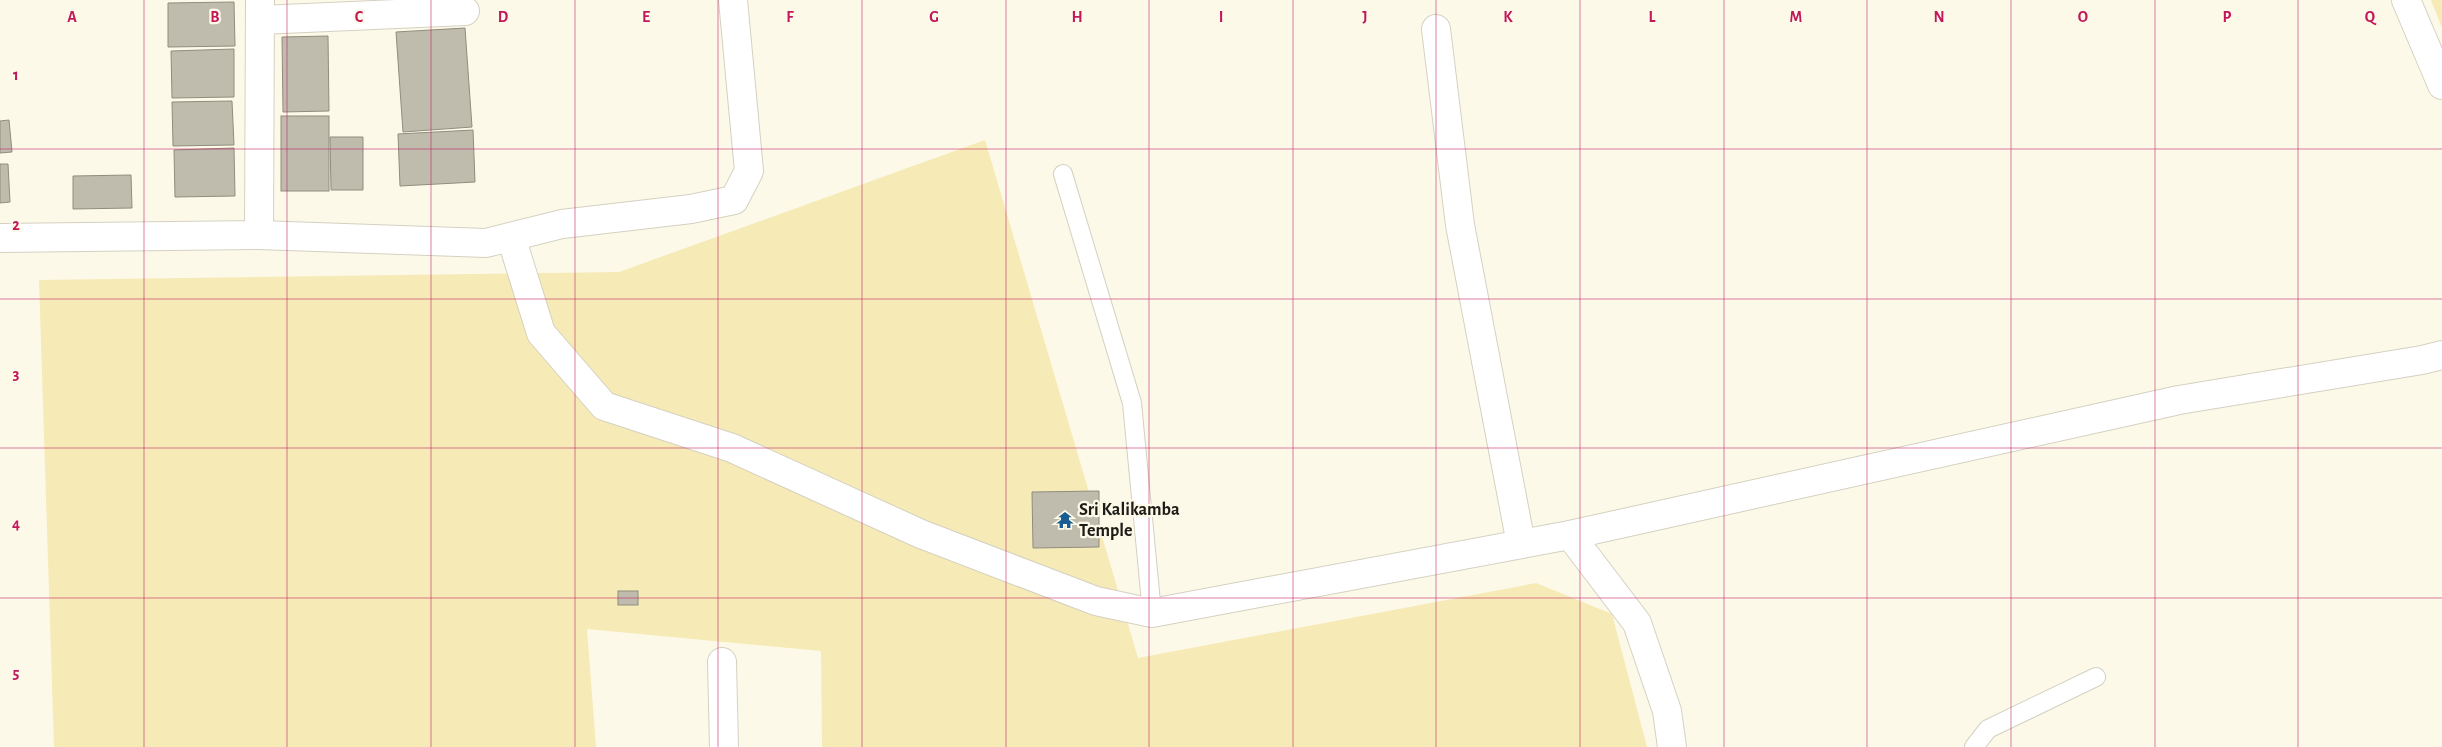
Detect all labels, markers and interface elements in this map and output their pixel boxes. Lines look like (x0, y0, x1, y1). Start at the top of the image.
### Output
text: A (67, 9, 77, 25)
text: B (210, 9, 220, 25)
text: C (355, 9, 364, 25)
text: D (498, 9, 509, 25)
text: E (642, 9, 650, 25)
text: F (786, 9, 794, 25)
text: G (929, 9, 939, 25)
text: H (1071, 9, 1083, 25)
text: I (1219, 9, 1223, 25)
text: J (1362, 9, 1368, 25)
text: K (1503, 9, 1513, 25)
text: L (1649, 9, 1656, 25)
text: M (1790, 9, 1802, 25)
text: N (1933, 9, 1945, 25)
text: O (2078, 9, 2088, 25)
text: P (2223, 9, 2232, 25)
text: Q (2365, 9, 2377, 26)
text: 1 (13, 67, 19, 83)
text: 2 (12, 217, 20, 233)
text: 3 (13, 366, 20, 382)
place label: Sri Kalikamba Temple (1079, 501, 1180, 540)
temple icon: Sri Kalikamba Temple (1055, 510, 1075, 530)
text: 4 (12, 516, 20, 532)
text: 5 (13, 665, 20, 681)

